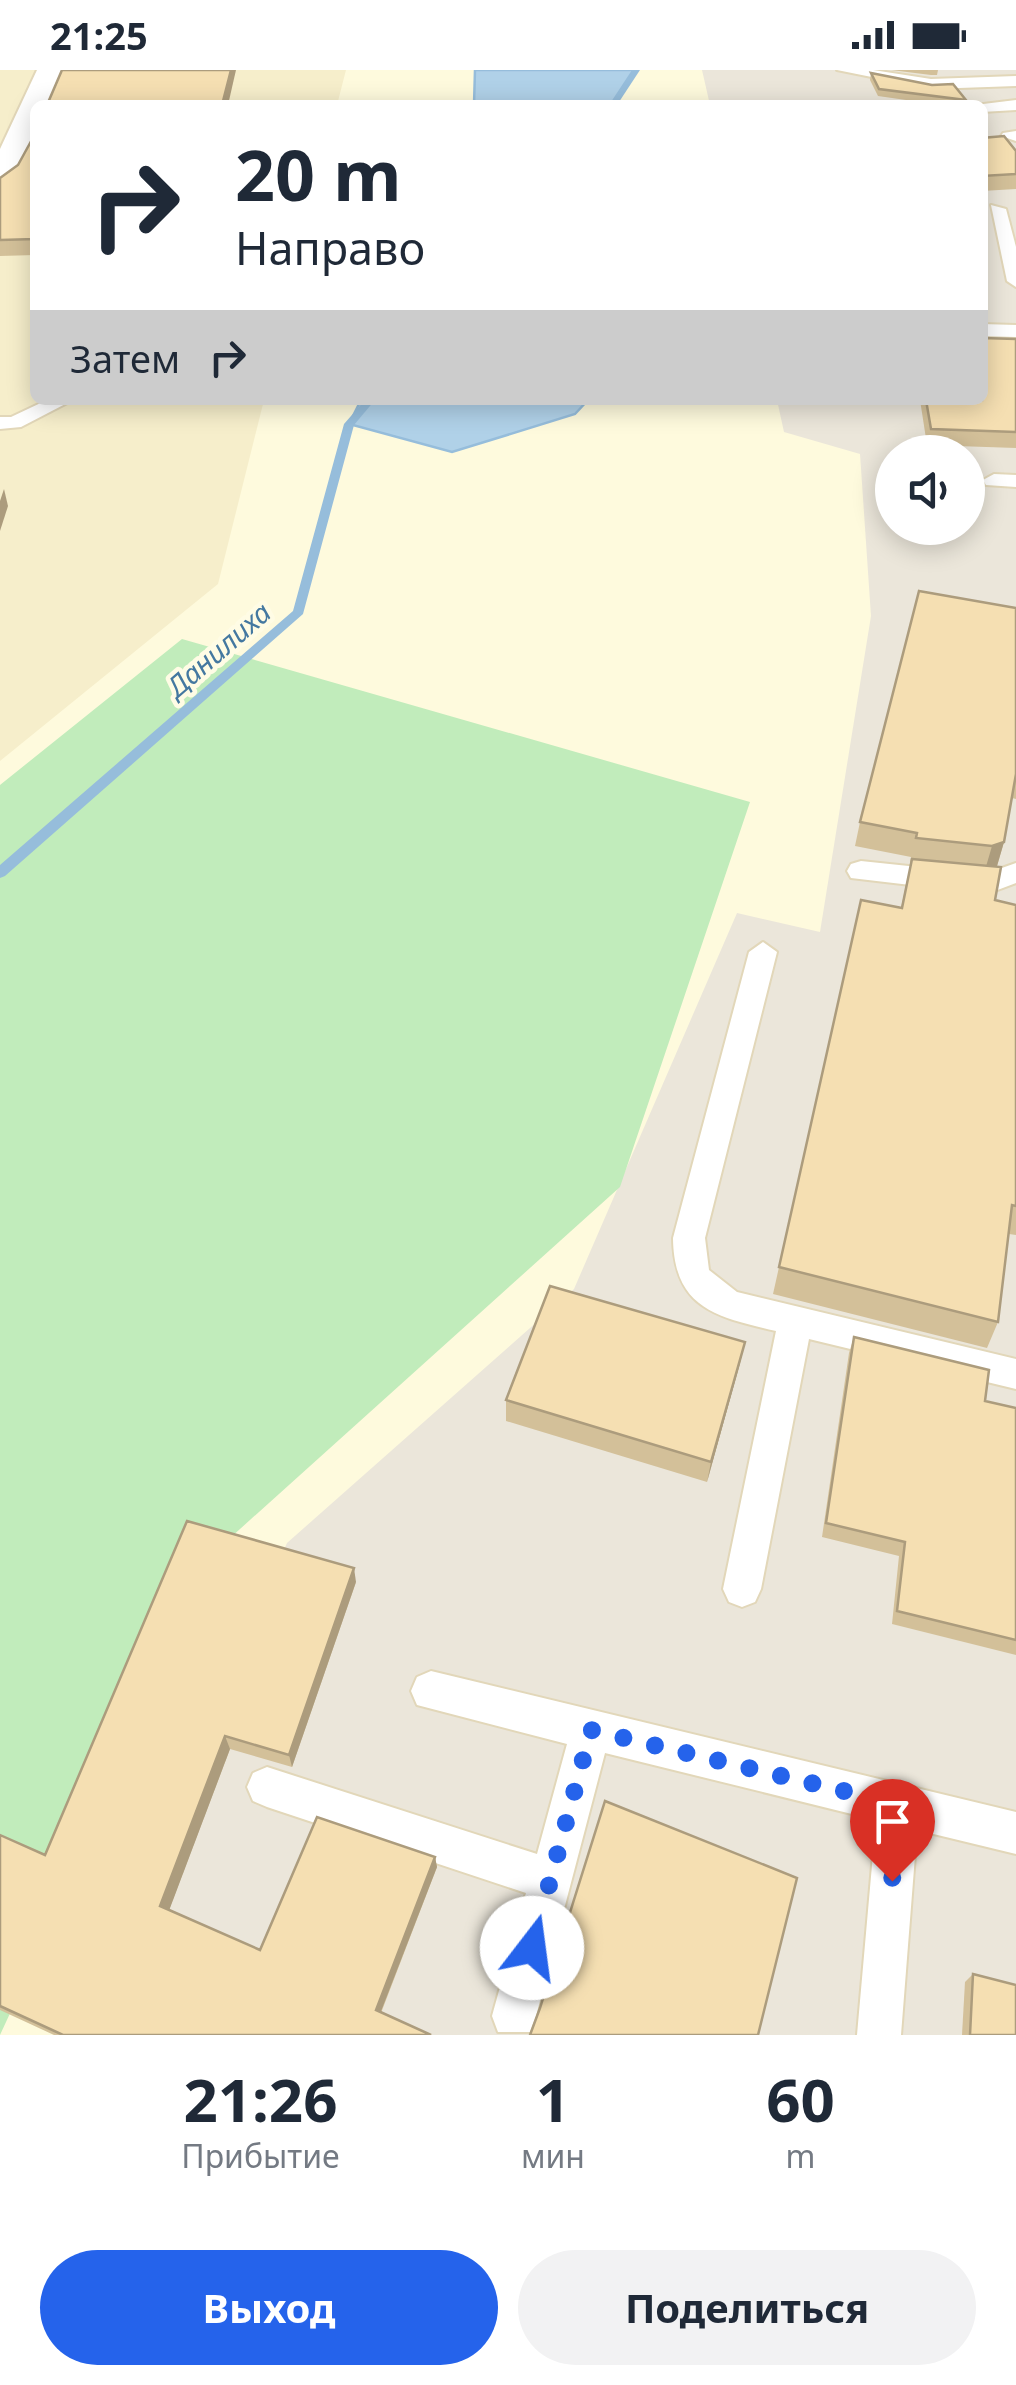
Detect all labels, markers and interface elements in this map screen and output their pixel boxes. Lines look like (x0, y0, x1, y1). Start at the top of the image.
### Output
text: 21:25 (50, 9, 148, 61)
text: 20 m (235, 126, 402, 222)
icon: right (70, 140, 200, 270)
text: Направо (235, 217, 425, 278)
icon: right (200, 330, 255, 385)
text: Затем (70, 332, 180, 384)
map controls (875, 435, 985, 545)
button: sound (875, 435, 985, 545)
water label: Данилиха (155, 593, 278, 707)
pin (850, 1779, 935, 1882)
icon: arrive (865, 1794, 920, 1849)
position arrow (480, 1896, 584, 2000)
text: 21:26 (183, 2058, 338, 2140)
text: 1 (536, 2058, 570, 2140)
text: 60 (766, 2058, 835, 2140)
text: Прибытие (181, 2134, 340, 2177)
text: мин (521, 2134, 585, 2177)
text: m (786, 2134, 815, 2177)
button: Выход (40, 2250, 498, 2365)
button: Поделиться (518, 2250, 976, 2365)

